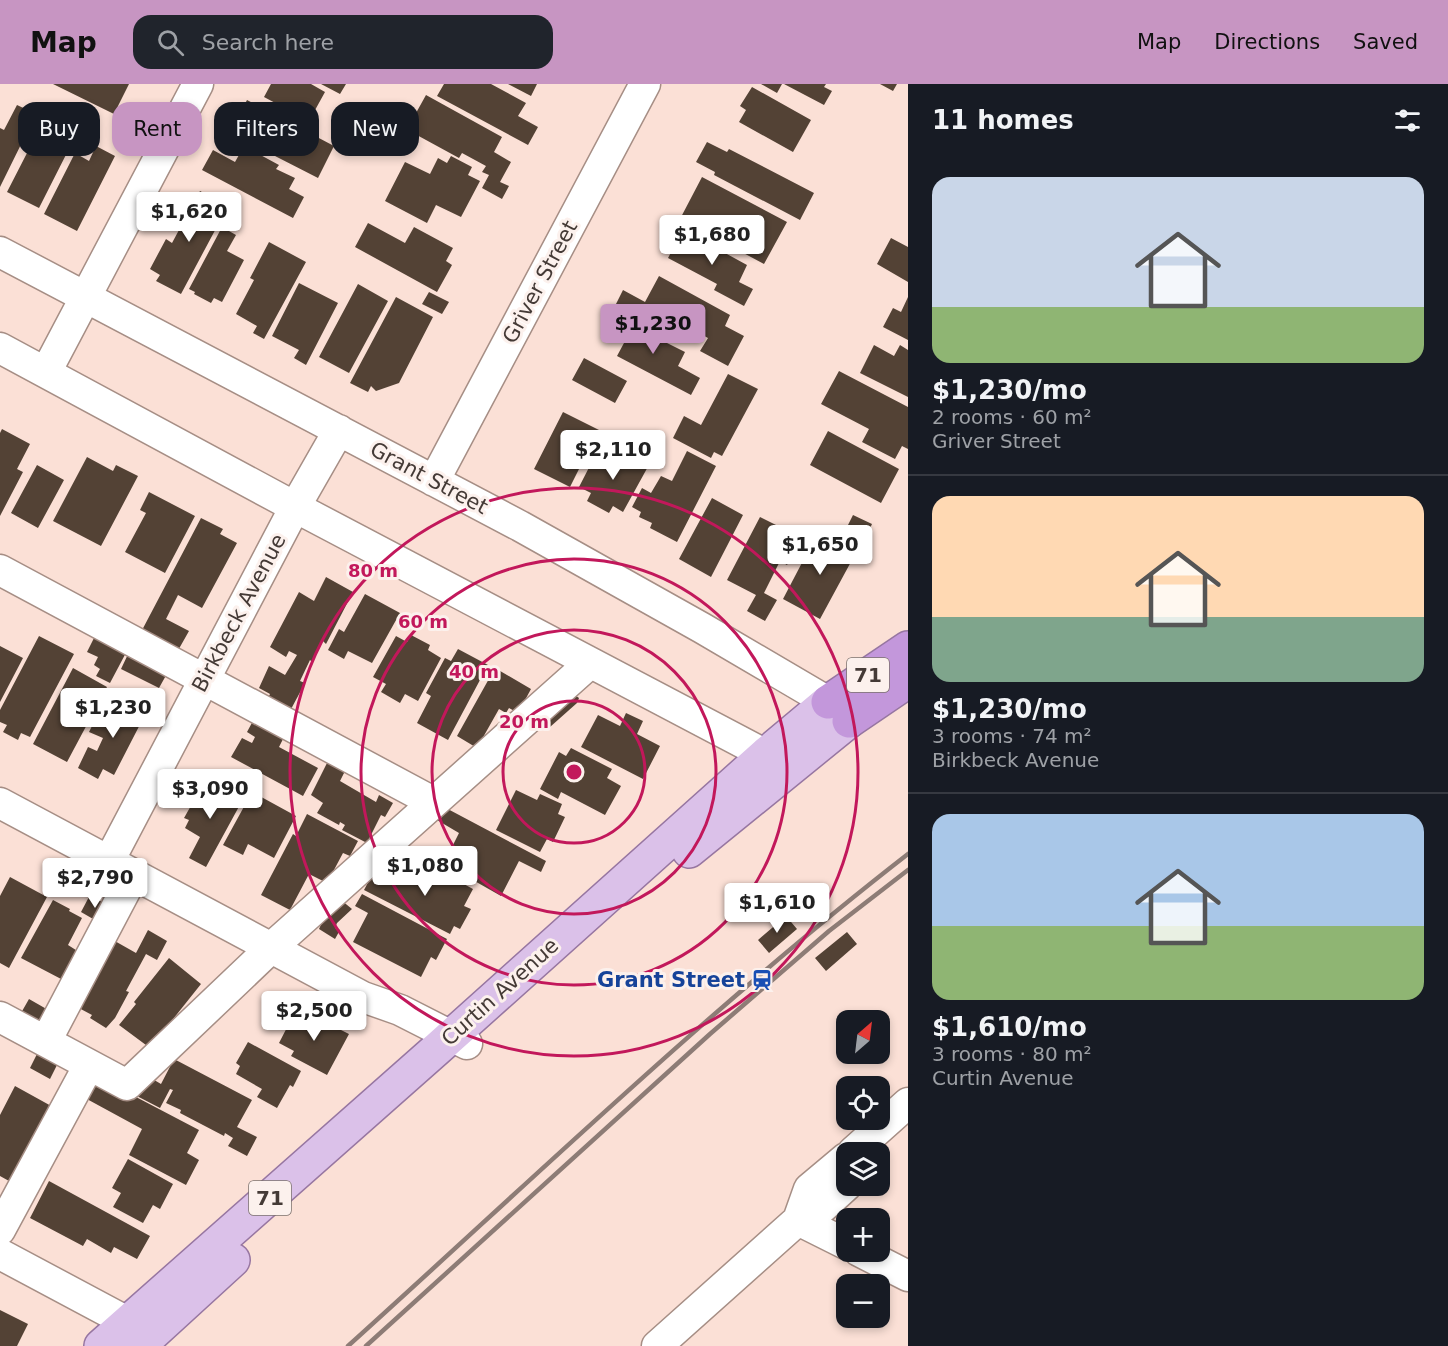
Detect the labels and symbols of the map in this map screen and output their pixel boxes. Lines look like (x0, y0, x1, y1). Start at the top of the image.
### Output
pin: $1,620 (140, 192, 238, 243)
pin: $1,680 (663, 215, 761, 266)
street label: Griver Street (498, 217, 582, 347)
pin: $1,230 (604, 304, 702, 355)
pin: $2,110 (564, 430, 662, 481)
street label: Grant Street (366, 437, 492, 519)
pin: $1,650 (771, 525, 869, 576)
street label: Birkbeck Avenue (187, 530, 291, 696)
text: 80 m (348, 560, 398, 581)
text: 60 m (398, 611, 448, 632)
road number: 71 (847, 658, 889, 692)
text: 40 m (449, 661, 499, 682)
pin: $1,230 (64, 688, 162, 739)
text: 20 m (499, 711, 549, 732)
centre of rings (564, 762, 584, 782)
pin: $3,090 (161, 769, 259, 820)
pin: $1,080 (376, 846, 474, 897)
pin: $2,790 (46, 858, 144, 909)
pin: $1,610 (728, 883, 826, 934)
street label: Curtin Avenue (437, 933, 563, 1051)
place label: Grant Street (597, 968, 745, 992)
station icon: Grant Street (750, 968, 774, 992)
pin: $2,500 (265, 991, 363, 1042)
north arrow (836, 1010, 890, 1064)
road number: 71 (249, 1181, 291, 1215)

